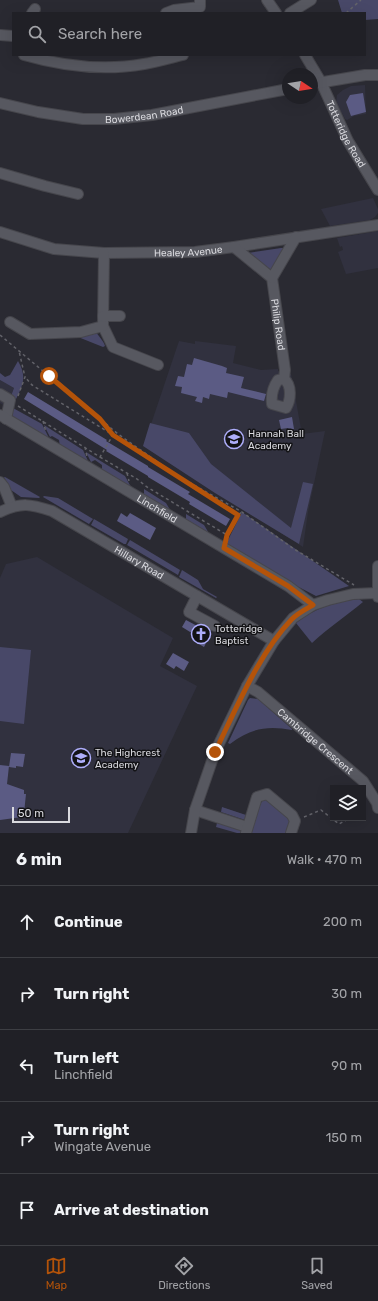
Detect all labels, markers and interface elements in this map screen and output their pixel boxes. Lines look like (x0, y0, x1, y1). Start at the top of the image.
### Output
search box (12, 12, 366, 56)
icon: search (26, 23, 48, 45)
text: Search here (58, 25, 142, 43)
north arrow (282, 68, 318, 104)
street label: Totteridge Road (323, 99, 368, 170)
street label: Bowerdean Road (105, 104, 184, 126)
street label: Healey Avenue (154, 243, 224, 259)
street label: Philip Road (268, 298, 287, 351)
route start (40, 367, 58, 385)
school or university icon: Hannah Ball Academy (223, 428, 245, 450)
place label: Hannah Ball Academy (248, 428, 304, 452)
street label: Linchfield (134, 493, 179, 526)
street label: Hillary Road (112, 544, 166, 582)
church icon: Totteridge Baptist (190, 623, 212, 645)
place label: Totteridge Baptist (215, 623, 263, 647)
street label: Cambridge Crescent (275, 706, 355, 777)
route end (206, 743, 224, 761)
school or university icon: The Highcrest Academy (70, 747, 92, 769)
place label: The Highcrest Academy (95, 747, 160, 771)
map controls (330, 785, 366, 821)
button: layers (330, 785, 366, 821)
scale bar (12, 805, 70, 824)
text: 50 m (18, 807, 44, 820)
text: 6 min (16, 849, 62, 869)
text: Walk · 470 m (287, 852, 362, 867)
icon: ahead (16, 911, 38, 933)
text: Continue (54, 913, 123, 931)
text: 200 m (323, 914, 362, 929)
icon: right (16, 983, 38, 1005)
text: Turn right (54, 985, 129, 1003)
text: 30 m (331, 986, 362, 1001)
text: Turn left (54, 1049, 119, 1067)
icon: left (16, 1055, 38, 1077)
text: 90 m (331, 1058, 362, 1073)
text: Linchfield (54, 1067, 113, 1082)
text: Turn right (54, 1121, 129, 1139)
icon: right (16, 1127, 38, 1149)
text: 150 m (326, 1130, 362, 1145)
text: Wingate Avenue (54, 1139, 151, 1154)
icon: arrive (16, 1199, 38, 1221)
text: Arrive at destination (54, 1201, 209, 1219)
tab: Map (45, 1255, 67, 1292)
tab: Directions (158, 1255, 210, 1292)
tab: Saved (301, 1255, 333, 1292)

